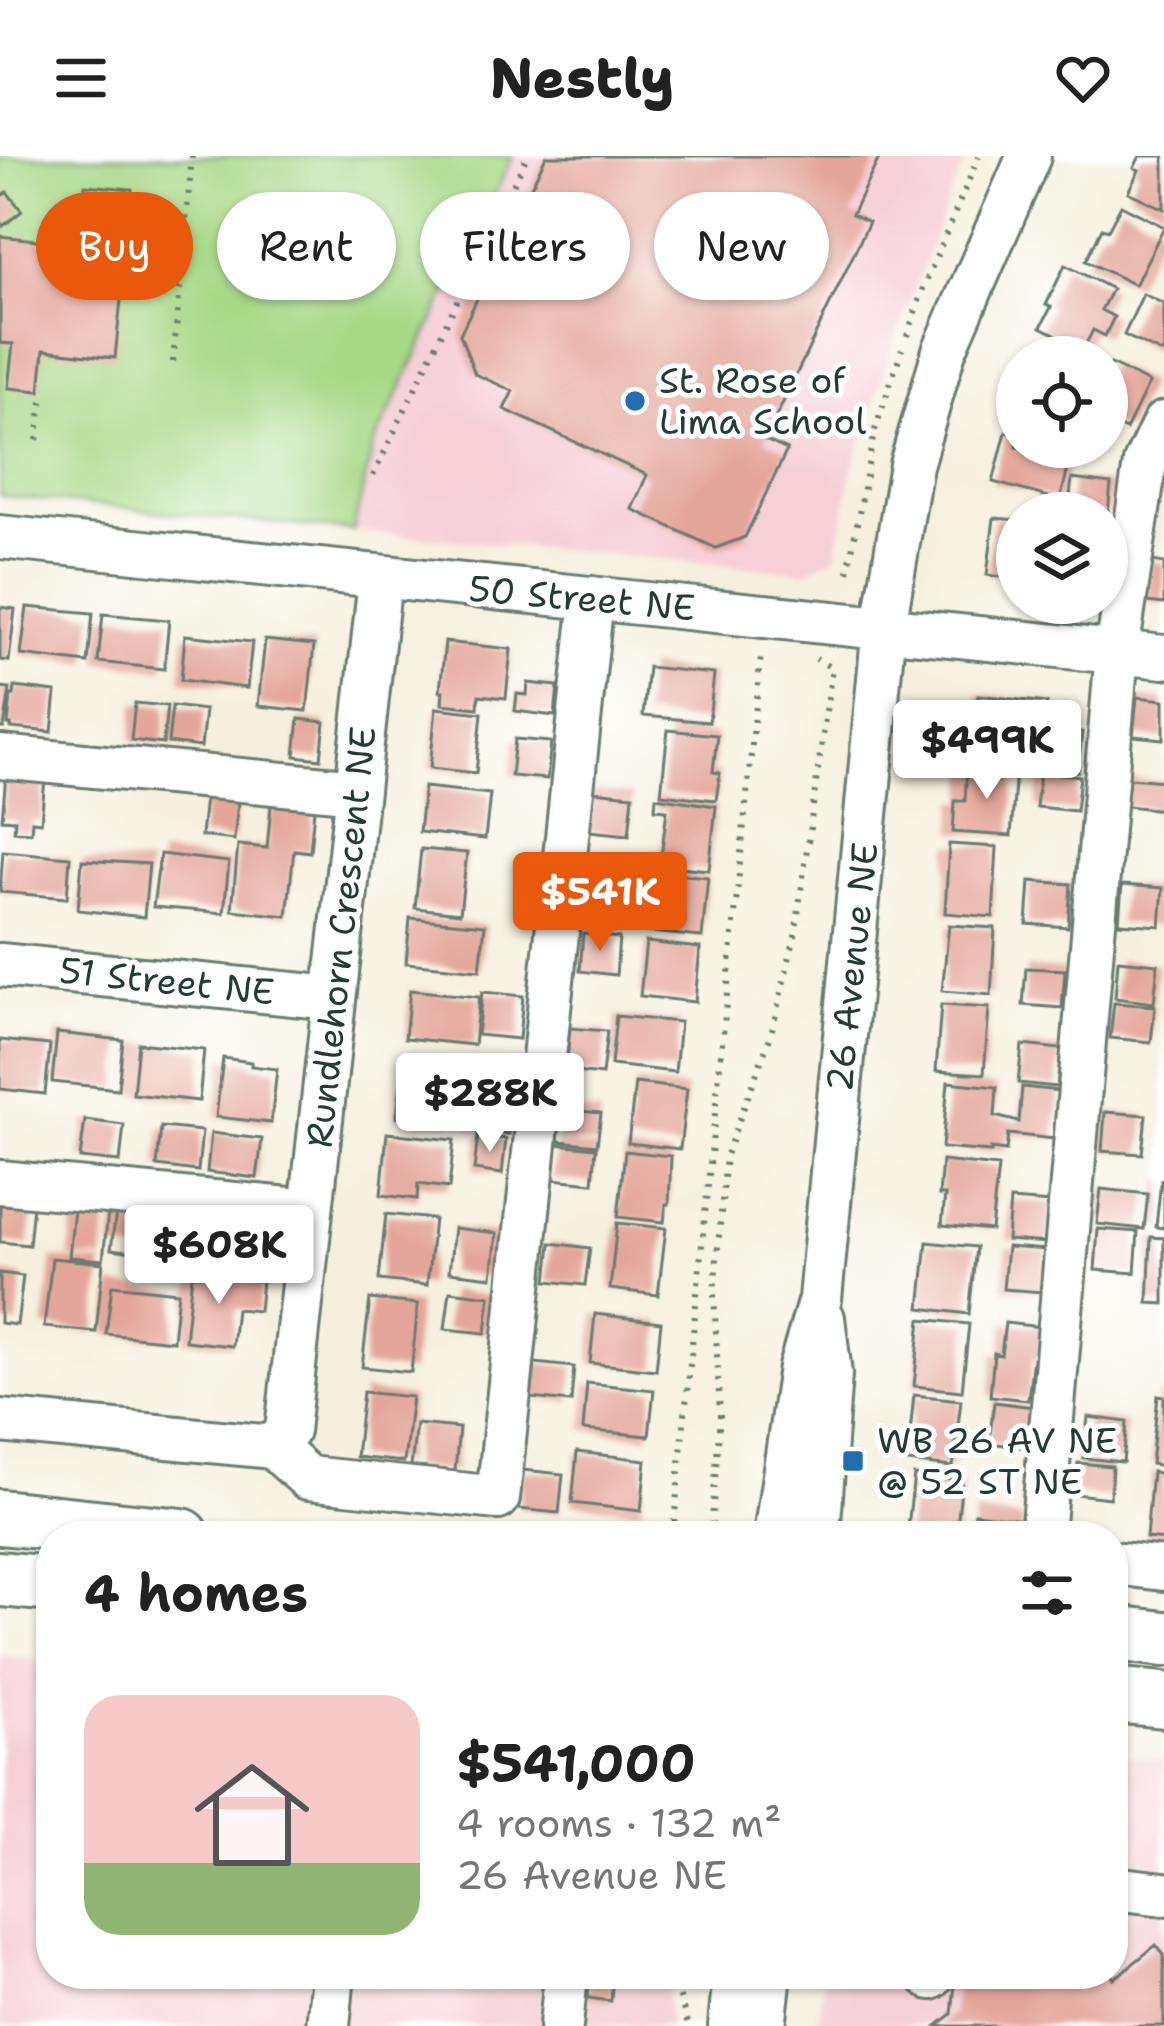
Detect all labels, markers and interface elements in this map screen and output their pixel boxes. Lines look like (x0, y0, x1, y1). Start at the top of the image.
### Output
text: Nestly (490, 42, 674, 114)
icon: menu (48, 45, 114, 111)
icon: heart (1050, 45, 1116, 111)
chip: Buy (36, 192, 193, 300)
chip: Rent (217, 192, 396, 300)
chip: Filters (420, 192, 630, 300)
chip: New (654, 192, 829, 300)
map controls (996, 336, 1128, 624)
button: locate (996, 336, 1128, 468)
place label: St. Rose of Lima School (659, 356, 866, 446)
marker: St. Rose of Lima School (622, 388, 648, 414)
button: layers (996, 492, 1128, 624)
street label: 50 Street NE (467, 564, 697, 632)
pin: $499K (903, 700, 1071, 802)
text: $499K (920, 713, 1054, 765)
street label: Rundlehorn Crescent NE (295, 724, 387, 1150)
street label: 26 Avenue NE (815, 840, 889, 1094)
pin: $541K (516, 852, 684, 954)
text: $541K (540, 865, 660, 917)
street label: 51 Street NE (57, 945, 277, 1017)
pin: $288K (406, 1053, 574, 1155)
text: $288K (423, 1066, 557, 1118)
pin: $608K (135, 1205, 303, 1307)
text: $608K (152, 1218, 287, 1270)
place label: WB 26 AV NE @ 52 ST NE (877, 1416, 1117, 1506)
marker: WB 26 AV NE @ 52 ST NE (840, 1448, 866, 1474)
text: 4 homes (84, 1559, 308, 1627)
icon: filters (1014, 1560, 1080, 1626)
text: $541,000 (456, 1729, 696, 1797)
icon: home (180, 1743, 324, 1887)
text: 4 rooms · 132 m² (456, 1797, 782, 1849)
text: 26 Avenue NE (456, 1849, 727, 1901)

